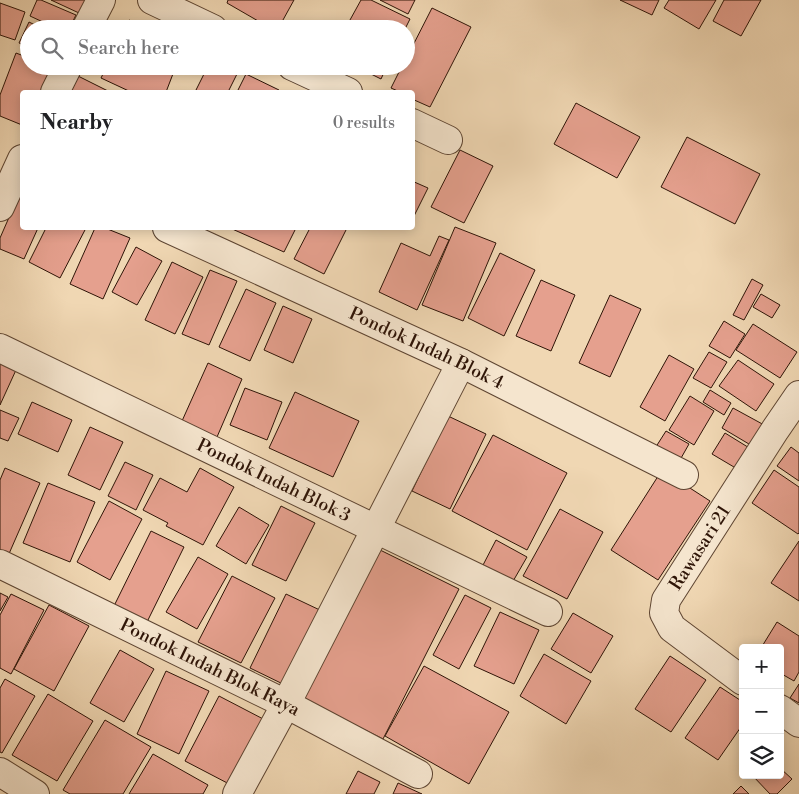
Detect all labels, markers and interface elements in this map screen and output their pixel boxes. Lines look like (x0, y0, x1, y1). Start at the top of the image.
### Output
search box (20, 20, 415, 75)
icon: search (38, 34, 66, 62)
text: Search here (78, 36, 179, 60)
text: Nearby (40, 110, 113, 136)
text: 0 results (333, 113, 395, 133)
street label: Pondok Indah Blok 4 (345, 302, 508, 395)
street label: Pondok Indah Blok 3 (193, 434, 354, 527)
street label: Rawasari 21 (664, 501, 736, 595)
street label: Pondok Indah Blok Raya (116, 614, 305, 722)
map controls (739, 644, 784, 779)
button: + (739, 644, 784, 689)
button: − (739, 689, 784, 734)
button: layers (739, 734, 784, 779)

